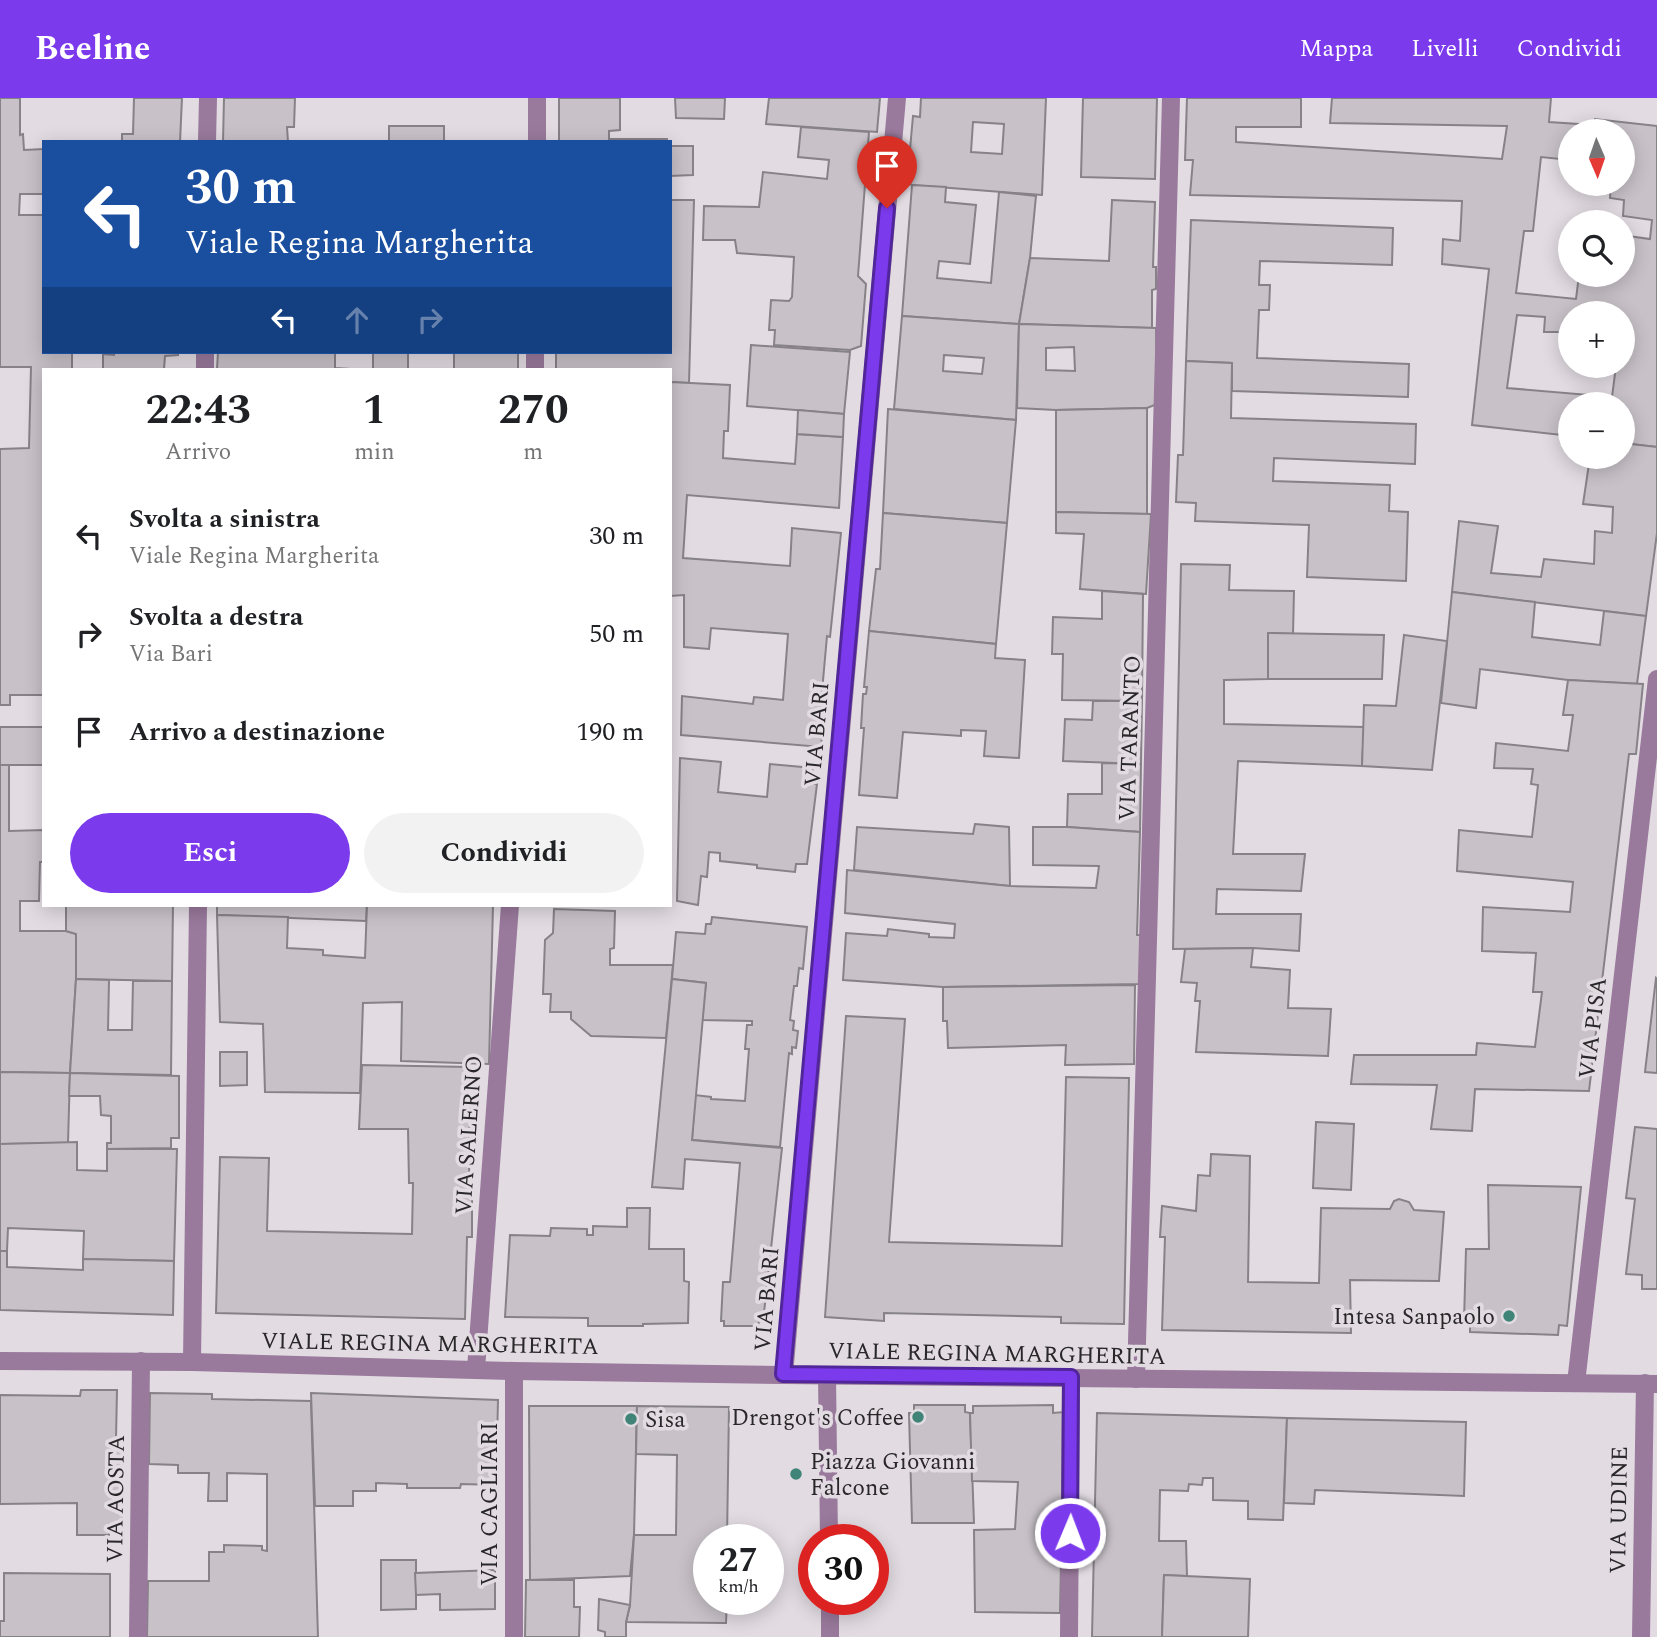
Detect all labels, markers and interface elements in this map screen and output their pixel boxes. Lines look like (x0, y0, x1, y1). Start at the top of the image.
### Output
text: Beeline (35, 24, 150, 74)
text: Mappa (1299, 31, 1373, 67)
text: Livelli (1411, 31, 1479, 67)
text: Condividi (1517, 31, 1622, 67)
north arrow (1558, 119, 1634, 196)
map controls (1558, 119, 1635, 469)
pin (857, 136, 917, 208)
icon: arrive (868, 147, 906, 185)
text: 30 m (185, 151, 296, 226)
icon: left (70, 168, 161, 259)
button: search (1558, 210, 1635, 287)
text: Viale Regina Margherita (185, 219, 533, 268)
icon: left (265, 301, 303, 339)
icon: ahead (338, 301, 376, 339)
icon: right (411, 301, 449, 339)
button: + (1558, 301, 1635, 378)
text: 22:43 (145, 379, 251, 442)
text: 1 (363, 379, 386, 442)
text: 270 (498, 379, 569, 442)
button: − (1558, 392, 1635, 469)
text: Arrivo (165, 435, 231, 470)
text: min (354, 435, 395, 470)
text: m (523, 435, 543, 470)
text: Svolta a sinistra (129, 499, 320, 539)
text: 30 m (589, 516, 644, 556)
icon: left (70, 517, 108, 555)
text: Viale Regina Margherita (129, 539, 379, 574)
text: Svolta a destra (129, 597, 303, 637)
text: 50 m (589, 614, 644, 654)
icon: right (70, 615, 108, 653)
text: Via Bari (129, 637, 213, 672)
street label: VIA TARANTO (1110, 655, 1151, 822)
street label: VIA BARI (795, 680, 840, 788)
text: Arrivo a destinazione (129, 712, 385, 752)
text: 190 m (576, 712, 644, 752)
icon: arrive (70, 713, 108, 751)
button: Esci (70, 813, 350, 893)
button: Condividi (364, 813, 644, 893)
street label: VIA PISA (1570, 975, 1617, 1081)
street label: VIA SALERNO (446, 1054, 493, 1216)
street label: VIA BARI (745, 1245, 790, 1353)
place label: Intesa Sanpaolo (1333, 1300, 1495, 1335)
marker: Intesa Sanpaolo (1501, 1308, 1517, 1324)
street label: VIALE REGINA MARGHERITA (261, 1324, 599, 1365)
street label: VIALE REGINA MARGHERITA (828, 1334, 1166, 1375)
place label: Drengot's Coffee (731, 1401, 904, 1436)
place label: Sisa (645, 1403, 686, 1438)
marker: Drengot's Coffee (910, 1409, 926, 1425)
marker: Sisa (623, 1411, 639, 1427)
street label: VIA CAGLIARI (473, 1422, 508, 1586)
street label: VIA AOSTA (98, 1435, 135, 1564)
place label: Piazza Giovanni Falcone (810, 1445, 976, 1506)
street label: VIA UDINE (1601, 1446, 1638, 1574)
marker: Piazza Giovanni Falcone (788, 1466, 804, 1482)
position arrow (1033, 1496, 1107, 1570)
speed limit sign: 30 (798, 1524, 889, 1615)
text: 27 (719, 1534, 758, 1587)
text: km/h (718, 1573, 759, 1600)

